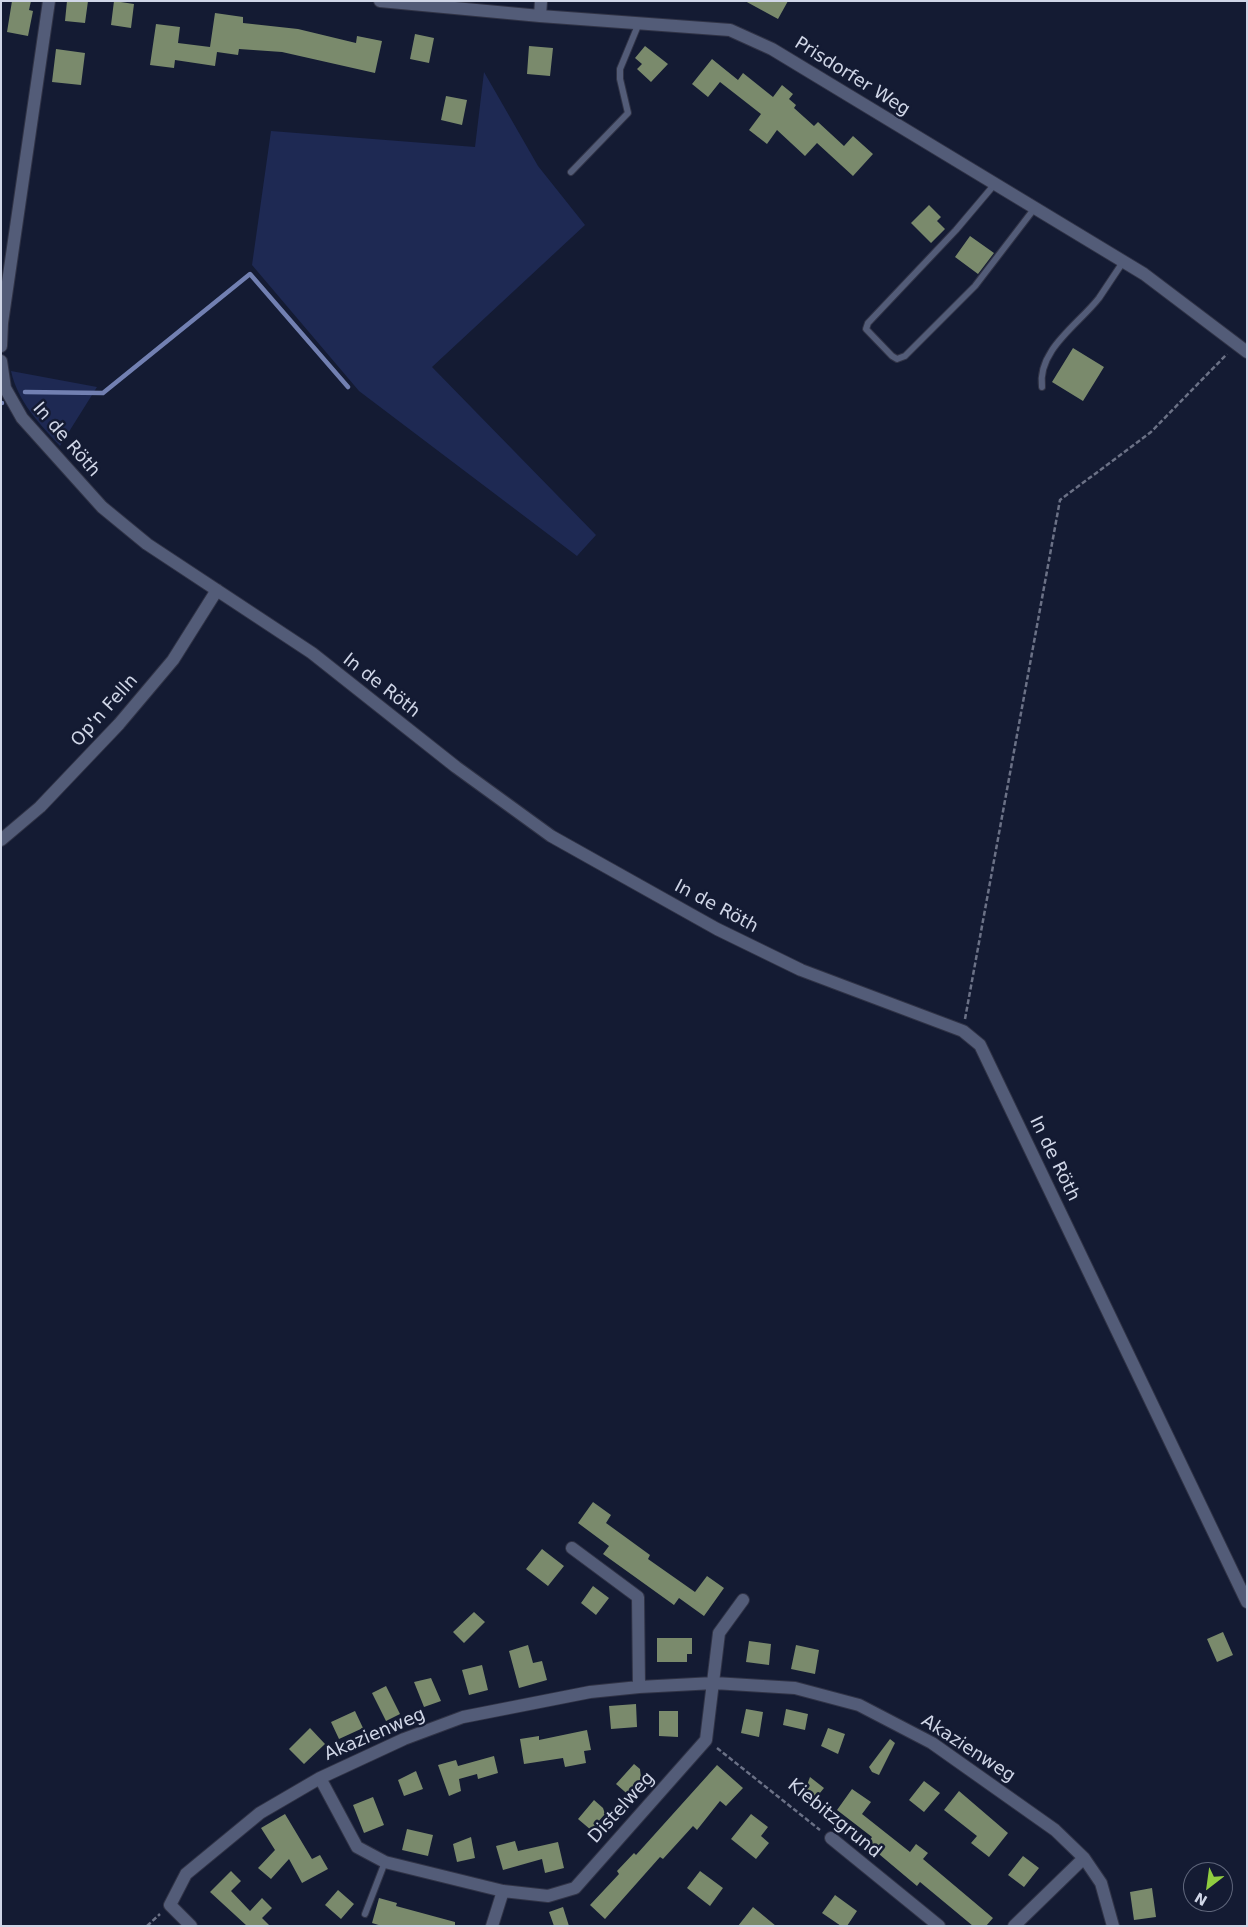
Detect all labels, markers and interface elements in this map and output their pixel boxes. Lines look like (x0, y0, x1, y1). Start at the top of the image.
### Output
street label: Prisdorfer Weg (790, 33, 914, 121)
street label: In de Röth (28, 398, 104, 482)
street label: In de Röth (338, 649, 424, 723)
street label: Op'n Felln (67, 671, 143, 751)
street label: In de Röth (670, 876, 762, 938)
street label: In de Röth (1024, 1113, 1084, 1205)
street label: Akazienweg (321, 1704, 429, 1766)
street label: Akazienweg (917, 1711, 1019, 1787)
street label: Distelweg (584, 1768, 660, 1848)
street label: Kiebitzgrund (783, 1775, 885, 1863)
north arrow (1183, 1862, 1233, 1912)
text: N (1192, 1889, 1210, 1909)

